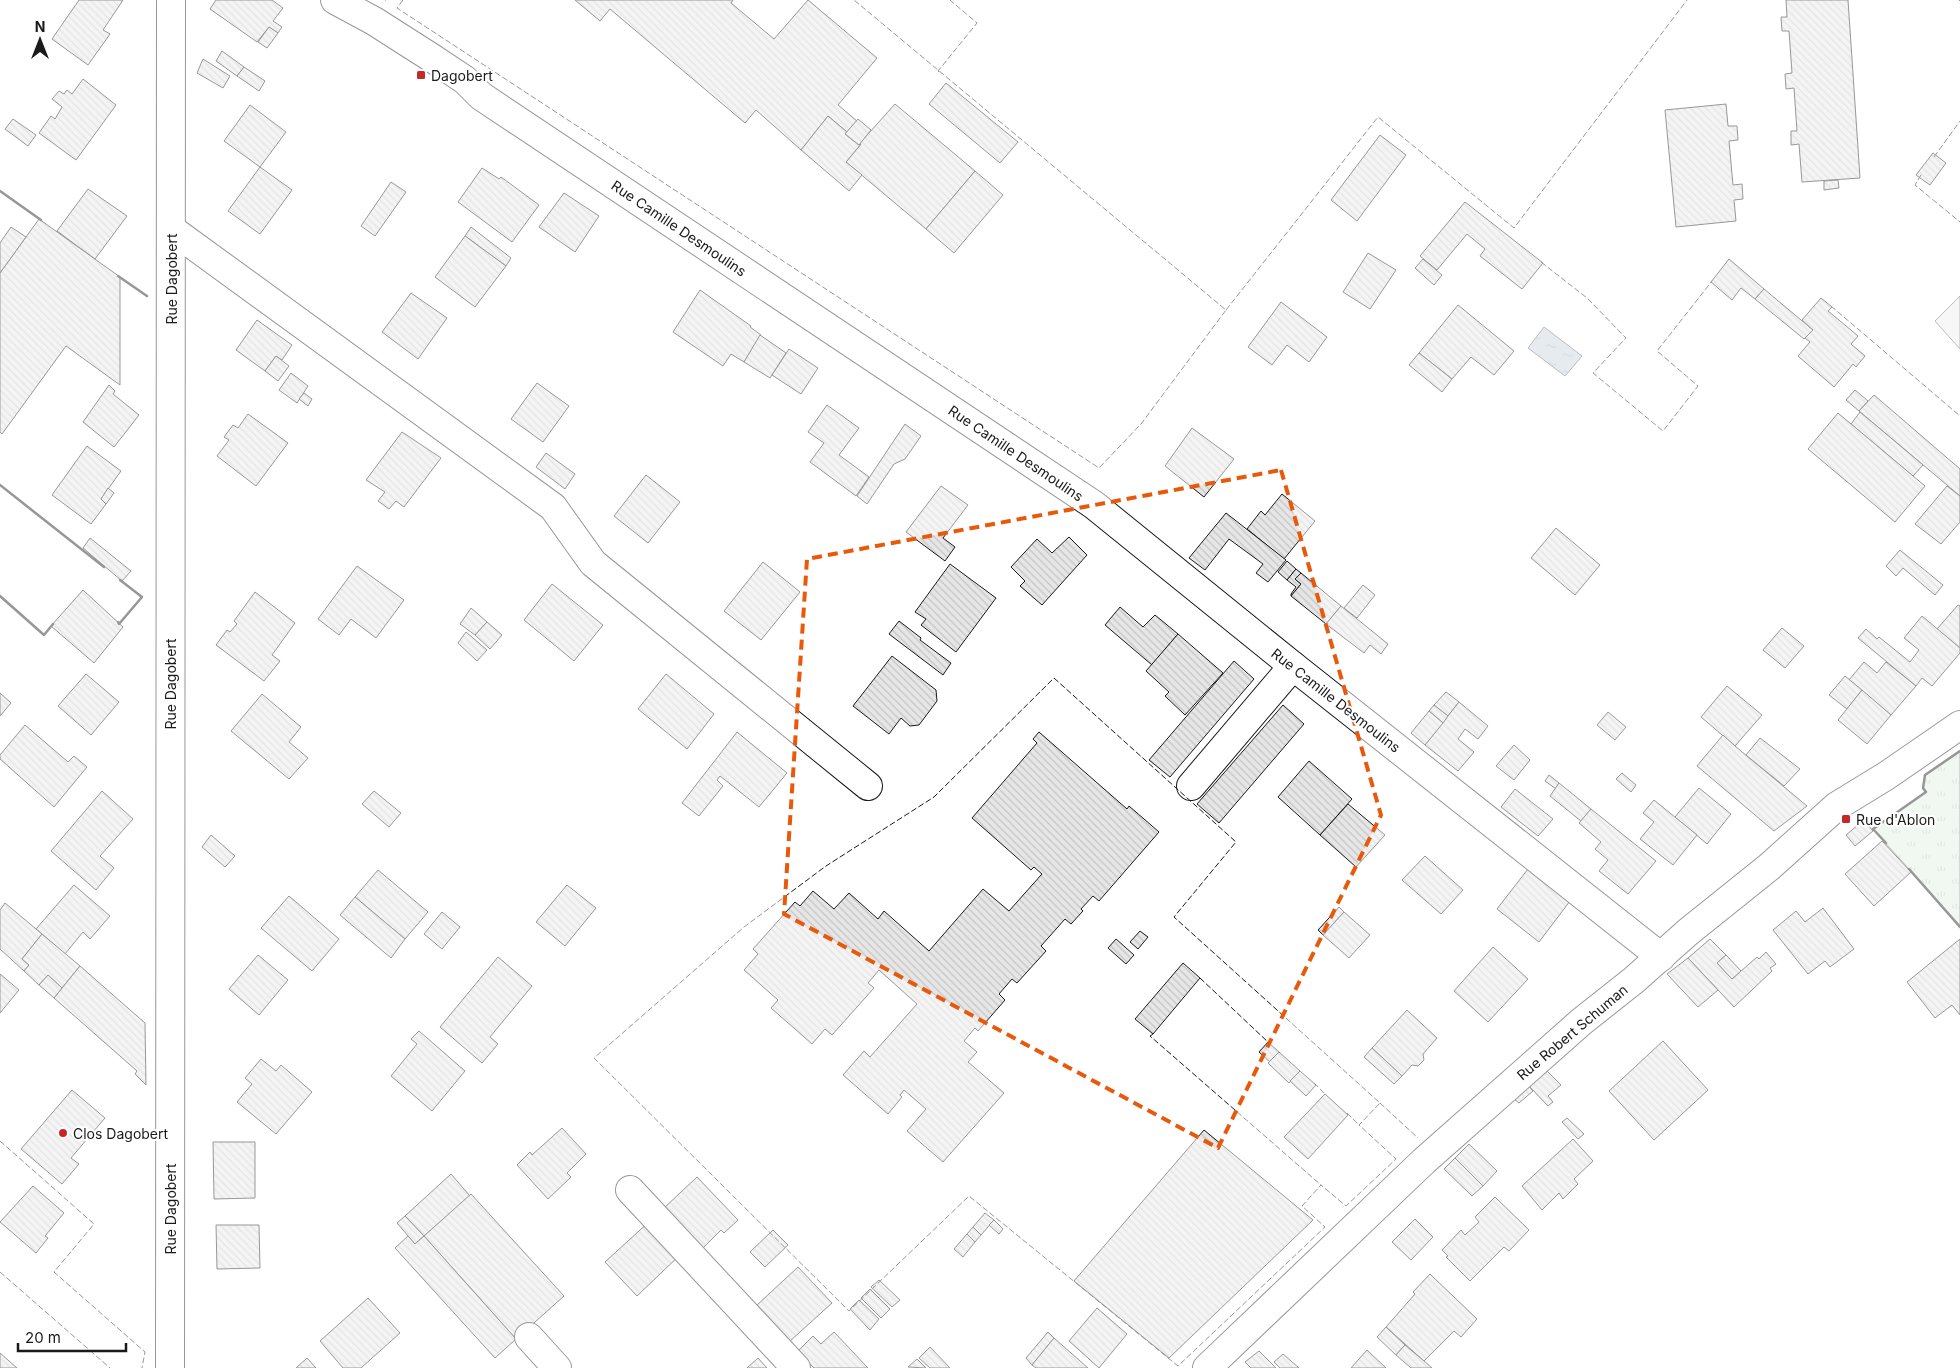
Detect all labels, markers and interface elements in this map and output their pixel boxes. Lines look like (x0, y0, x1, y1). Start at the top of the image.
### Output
north arrow (15, 15, 65, 65)
text: N (35, 18, 45, 35)
place label: Dagobert (431, 67, 493, 84)
marker: Dagobert (415, 69, 427, 81)
street label: Rue Camille Desmoulins (608, 176, 750, 280)
street label: Rue Dagobert (163, 233, 180, 325)
street label: Rue Camille Desmoulins (945, 401, 1087, 505)
street label: Rue Dagobert (162, 638, 179, 730)
street label: Rue Camille Desmoulins (1268, 644, 1404, 756)
place label: Rue d'Ablon (1856, 811, 1935, 828)
marker: Rue d'Ablon (1840, 813, 1852, 825)
street label: Rue Robert Schuman (1513, 981, 1631, 1083)
place label: Clos Dagobert (73, 1125, 169, 1142)
marker: Clos Dagobert (57, 1127, 69, 1139)
street label: Rue Dagobert (162, 1163, 179, 1255)
scale bar (18, 1320, 125, 1352)
text: 20 m (25, 1328, 61, 1347)

